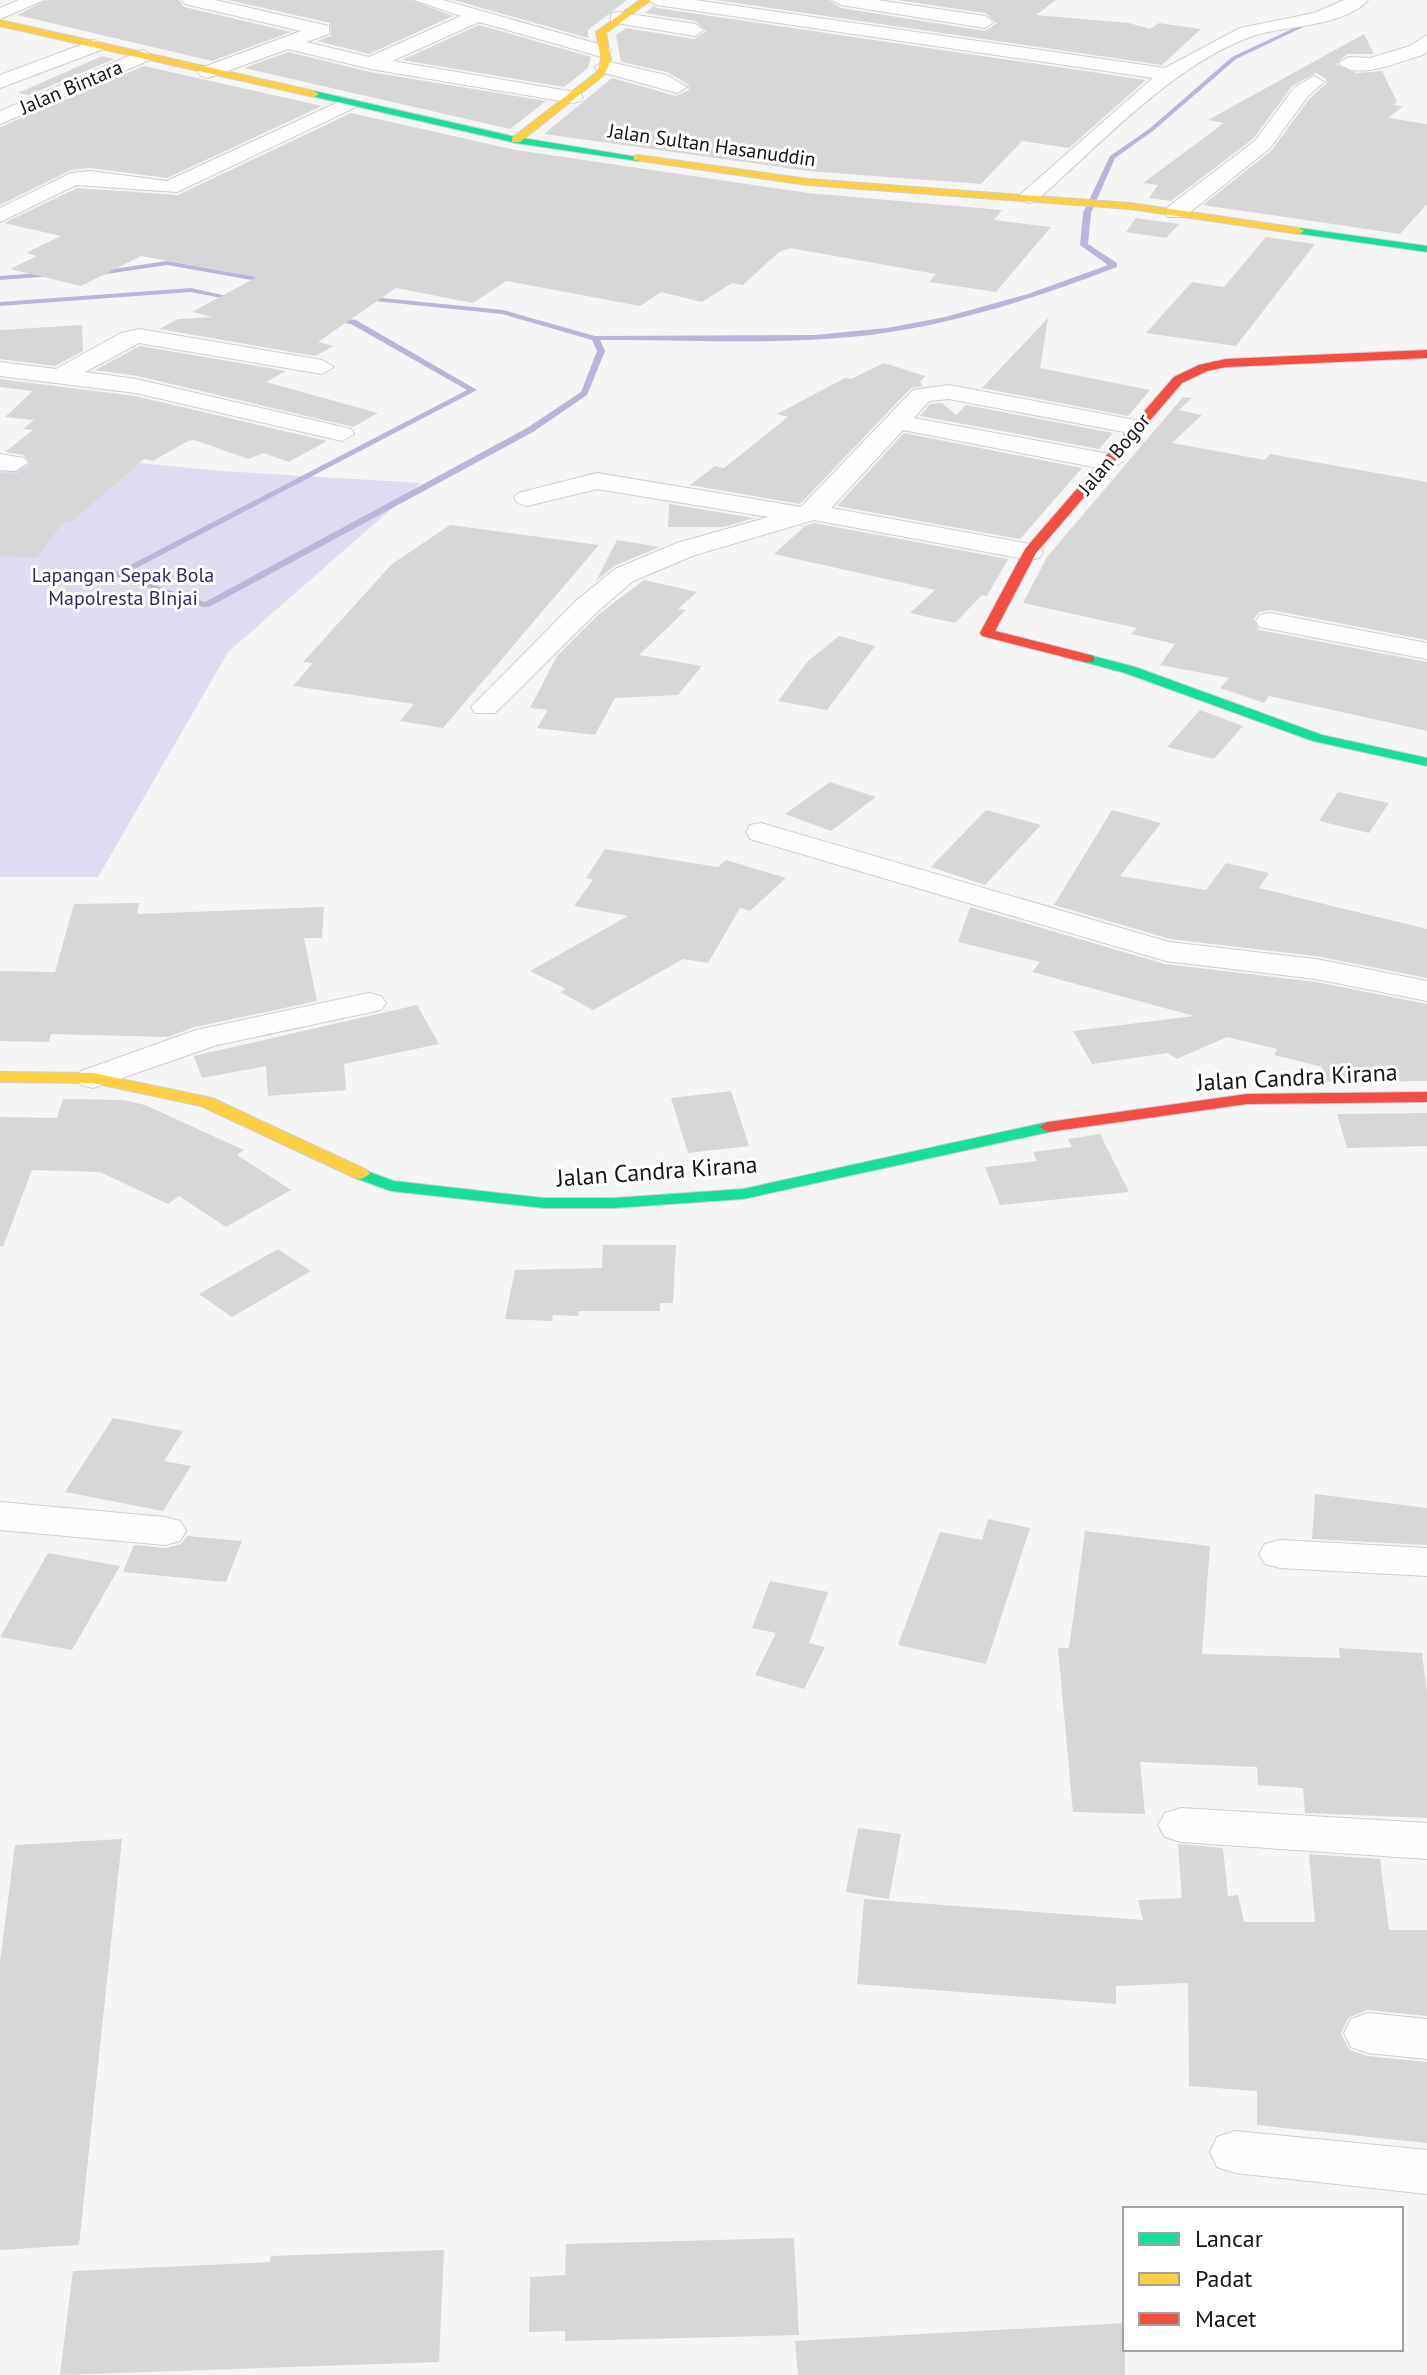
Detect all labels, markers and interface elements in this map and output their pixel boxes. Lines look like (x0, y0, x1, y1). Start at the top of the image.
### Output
street label: Jalan Bintara (15, 54, 126, 121)
street label: Jalan Sultan Hasanuddin (606, 117, 817, 172)
street label: Jalan Bogor (1072, 408, 1156, 501)
park label: Lapangan Sepak Bola Mapolresta BInjai (32, 562, 214, 611)
street label: Jalan Candra Kirana (1195, 1056, 1398, 1098)
street label: Jalan Candra Kirana (555, 1149, 758, 1194)
legend (1123, 2207, 1403, 2351)
text: Lancar (1195, 2223, 1263, 2254)
text: Padat (1195, 2263, 1252, 2294)
text: Macet (1195, 2303, 1257, 2334)

